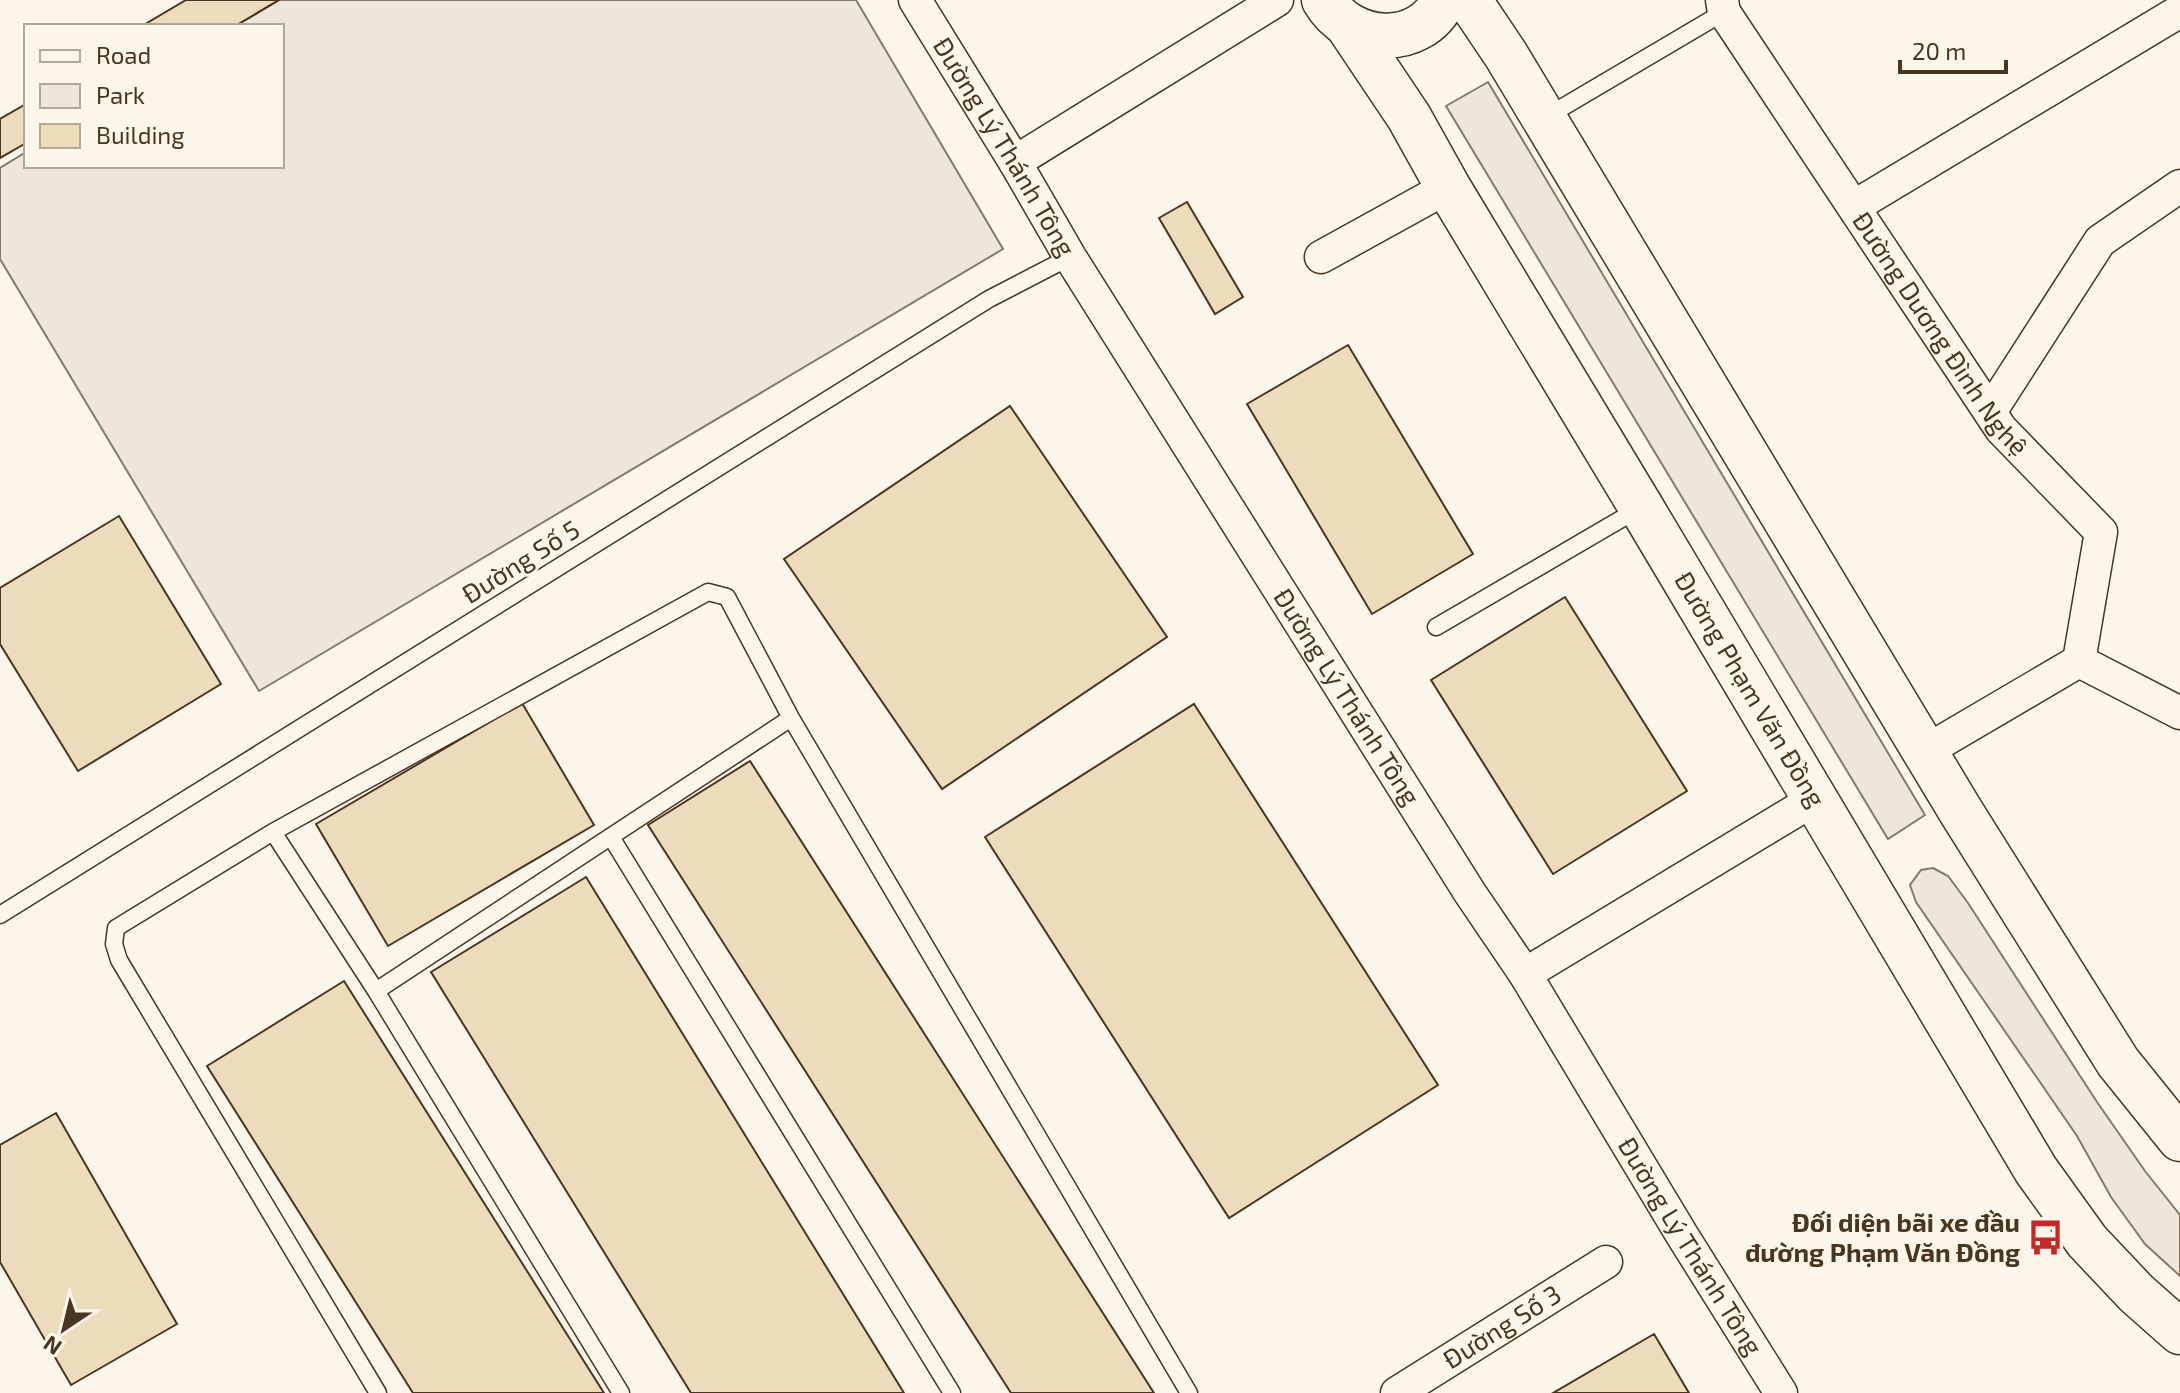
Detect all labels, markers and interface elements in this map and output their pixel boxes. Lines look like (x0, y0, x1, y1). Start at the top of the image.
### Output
legend (24, 24, 284, 168)
scale bar (1900, 24, 2006, 74)
street label: Đường Lý Thánh Tông (928, 31, 1083, 261)
text: 20 m (1912, 36, 1966, 65)
text: Road (96, 40, 151, 69)
text: Park (96, 80, 145, 109)
text: Building (96, 120, 185, 149)
street label: Đường Dương Đình Nghệ (1847, 205, 2035, 461)
street label: Đường Số 5 (456, 512, 585, 609)
street label: Đường Phạm Văn Đồng (1669, 566, 1833, 812)
street label: Đường Lý Thánh Tông (1268, 582, 1428, 810)
street label: Đường Lý Thánh Tông (1613, 1131, 1770, 1360)
place label: Đối diện bãi xe đầu đường Phạm Văn Đồng (1745, 1206, 2020, 1267)
bus stop icon: Đối diện bãi xe đầu đường Phạm Văn Đồng (2027, 1219, 2065, 1257)
street label: Đường Số 3 (1437, 1277, 1566, 1374)
north arrow (24, 1289, 104, 1369)
text: N (38, 1331, 66, 1361)

